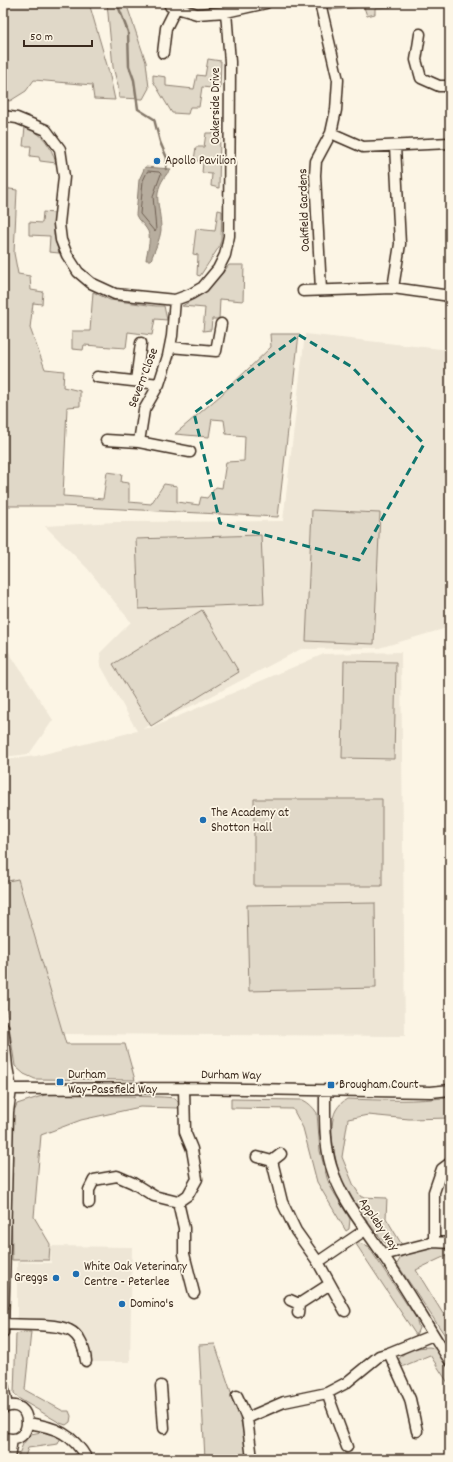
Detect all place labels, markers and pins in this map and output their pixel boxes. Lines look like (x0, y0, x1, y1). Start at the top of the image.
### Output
place label: Apollo Pavilion (165, 152, 236, 171)
marker: Apollo Pavilion (152, 156, 162, 166)
place label: The Academy at Shotton Hall (211, 804, 289, 838)
marker: The Academy at Shotton Hall (198, 815, 208, 825)
place label: Durham Way-Passfield Way (68, 1066, 158, 1100)
place label: Brougham Court (339, 1076, 419, 1095)
marker: Durham Way-Passfield Way (55, 1077, 65, 1087)
marker: Brougham Court (326, 1080, 336, 1090)
place label: White Oak Veterinary Centre - Peterlee (84, 1258, 188, 1292)
place label: Greggs (14, 1269, 48, 1288)
marker: White Oak Veterinary Centre - Peterlee (71, 1269, 81, 1279)
marker: Greggs (51, 1273, 61, 1283)
place label: Domino's (130, 1295, 174, 1314)
marker: Domino's (117, 1299, 127, 1309)

